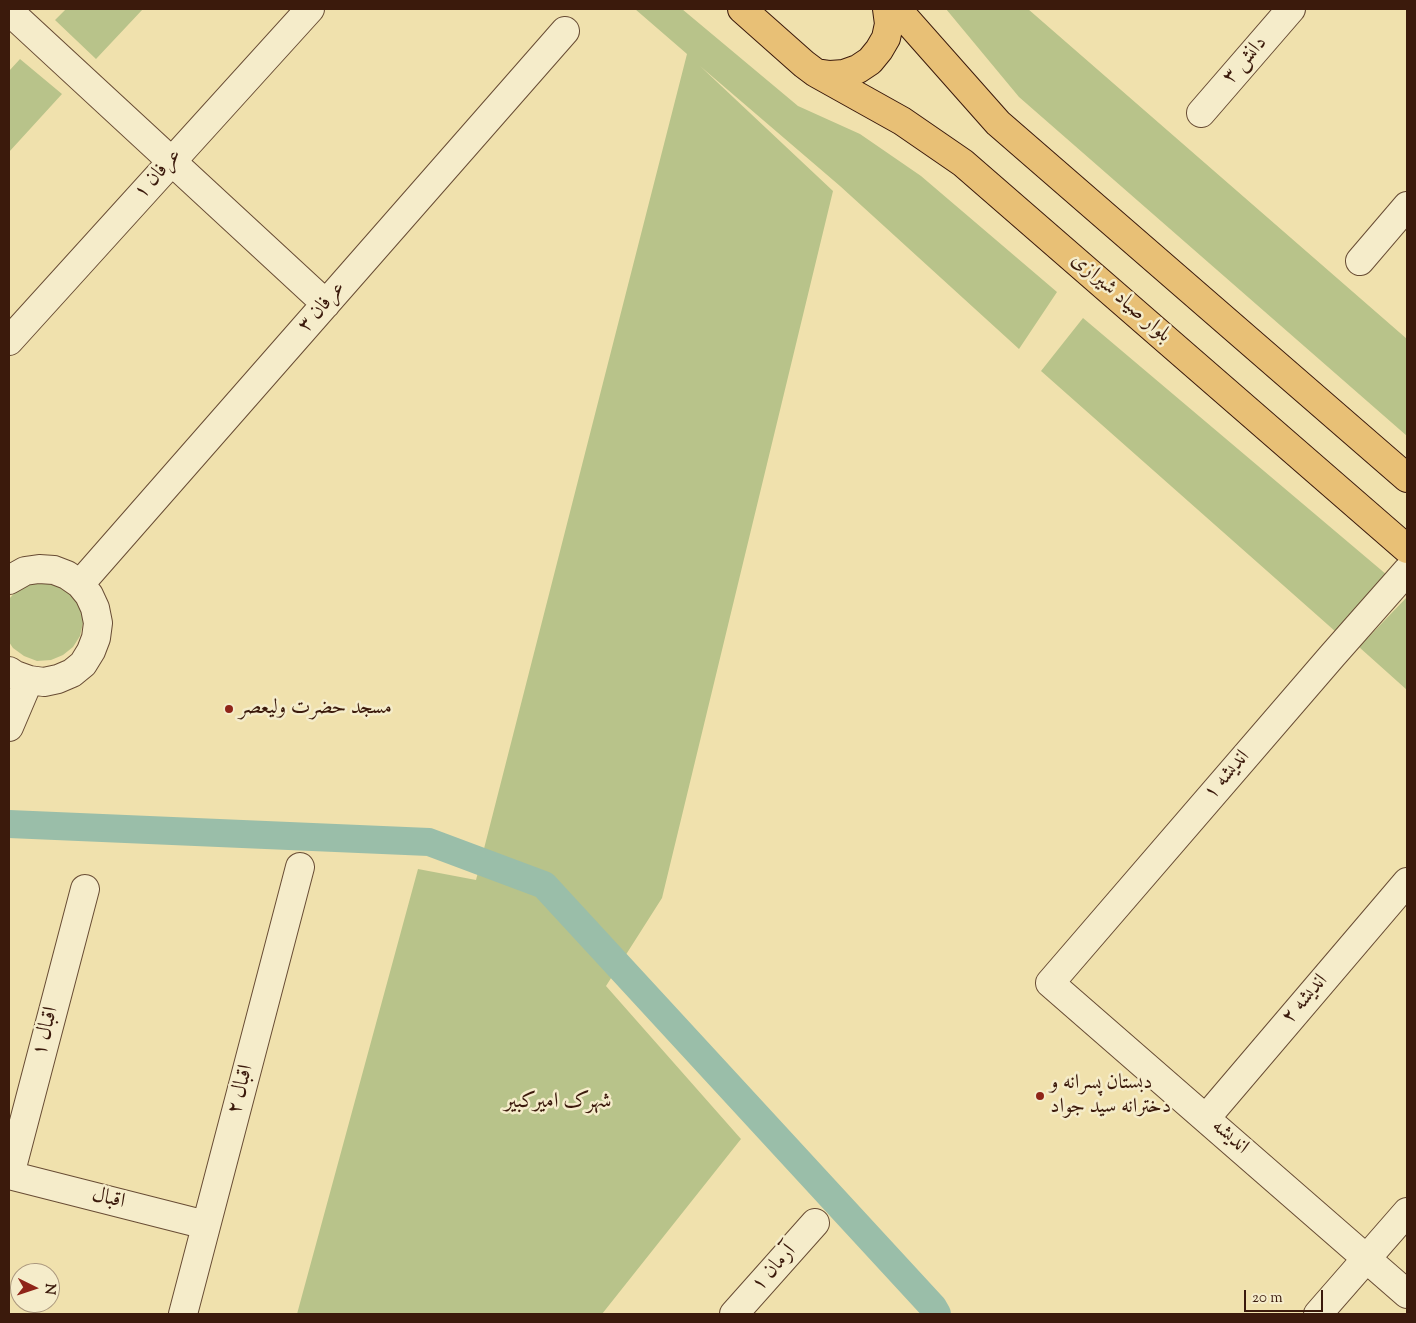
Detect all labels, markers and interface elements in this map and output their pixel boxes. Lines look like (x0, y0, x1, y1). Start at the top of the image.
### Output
street label: دانش ۳ (1218, 32, 1274, 90)
street label: عرفان ۱ (130, 144, 188, 206)
street label: بلوار صیاد شیرازی (1065, 249, 1175, 349)
street label: عرفان ۳ (294, 277, 352, 339)
place label: مسجد حضرت ولیعصر (239, 696, 392, 722)
marker: مسجد حضرت ولیعصر (223, 703, 235, 715)
street label: اندیشه ۱ (1200, 746, 1256, 806)
street label: اندیشه ۲ (1278, 970, 1334, 1030)
street label: اقبال ۱ (28, 1005, 66, 1059)
street label: اقبال ۲ (223, 1063, 261, 1117)
place label: دبستان پسرانه و دخترانه سید جواد (1050, 1071, 1171, 1121)
district label: شهرک امیرکبیر (504, 1090, 612, 1116)
marker: دبستان پسرانه و دخترانه سید جواد (1034, 1090, 1046, 1102)
street label: اندیشه (1205, 1115, 1253, 1161)
street label: اقبال (89, 1184, 127, 1216)
street label: آرمان ۱ (747, 1240, 803, 1298)
north arrow (10, 1263, 60, 1313)
scale bar (1246, 1280, 1325, 1312)
text: N (39, 1283, 59, 1295)
text: 20 m (1252, 1288, 1283, 1309)

